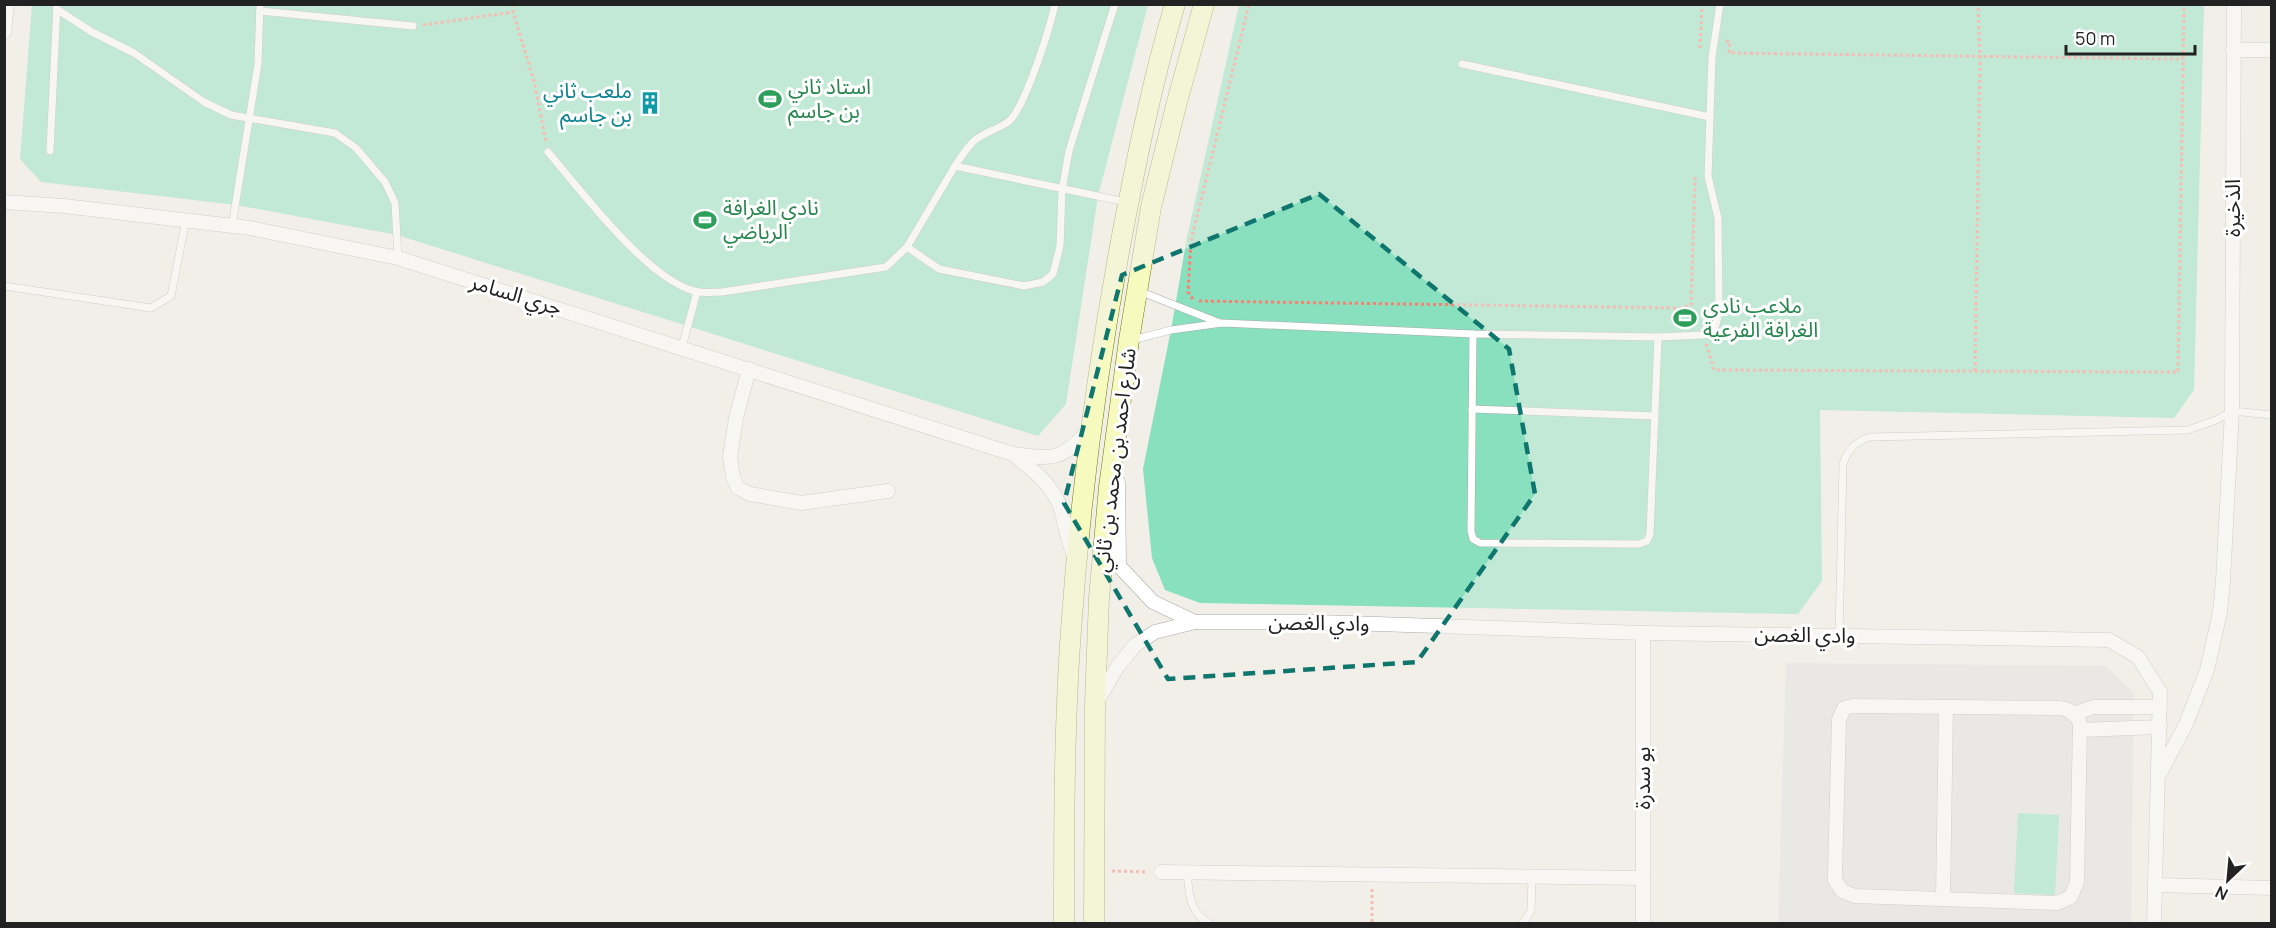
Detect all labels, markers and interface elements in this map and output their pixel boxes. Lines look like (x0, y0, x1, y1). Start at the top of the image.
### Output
scale bar (2066, 18, 2195, 56)
text: 50 m (2075, 26, 2115, 50)
place label: استاد ثاني بن جاسم (788, 72, 871, 126)
place label: ملعب ثاني بن جاسم (543, 76, 632, 130)
sports icon: استاد ثاني بن جاسم (757, 86, 783, 112)
building icon: ملعب ثاني بن جاسم (637, 90, 663, 116)
street label: الذخيرة (2218, 179, 2246, 237)
place label: نادي الغرافة الرياضي (723, 193, 819, 248)
sports icon: نادي الغرافة الرياضي (692, 207, 718, 233)
street label: جري السامر (465, 267, 566, 324)
place label: ملاعب نادي الغرافة الفرعية (1703, 291, 1818, 343)
sports icon: ملاعب نادي الغرافة الفرعية (1672, 305, 1698, 331)
street label: شارع احمد بن محمد بن ثاني (1086, 346, 1145, 574)
street label: وادي الغصن (1268, 607, 1370, 640)
street label: وادي الغصن (1754, 619, 1856, 652)
street label: بو سدرة (1628, 747, 1656, 809)
north arrow (2198, 850, 2258, 910)
text: N (2211, 881, 2231, 906)

